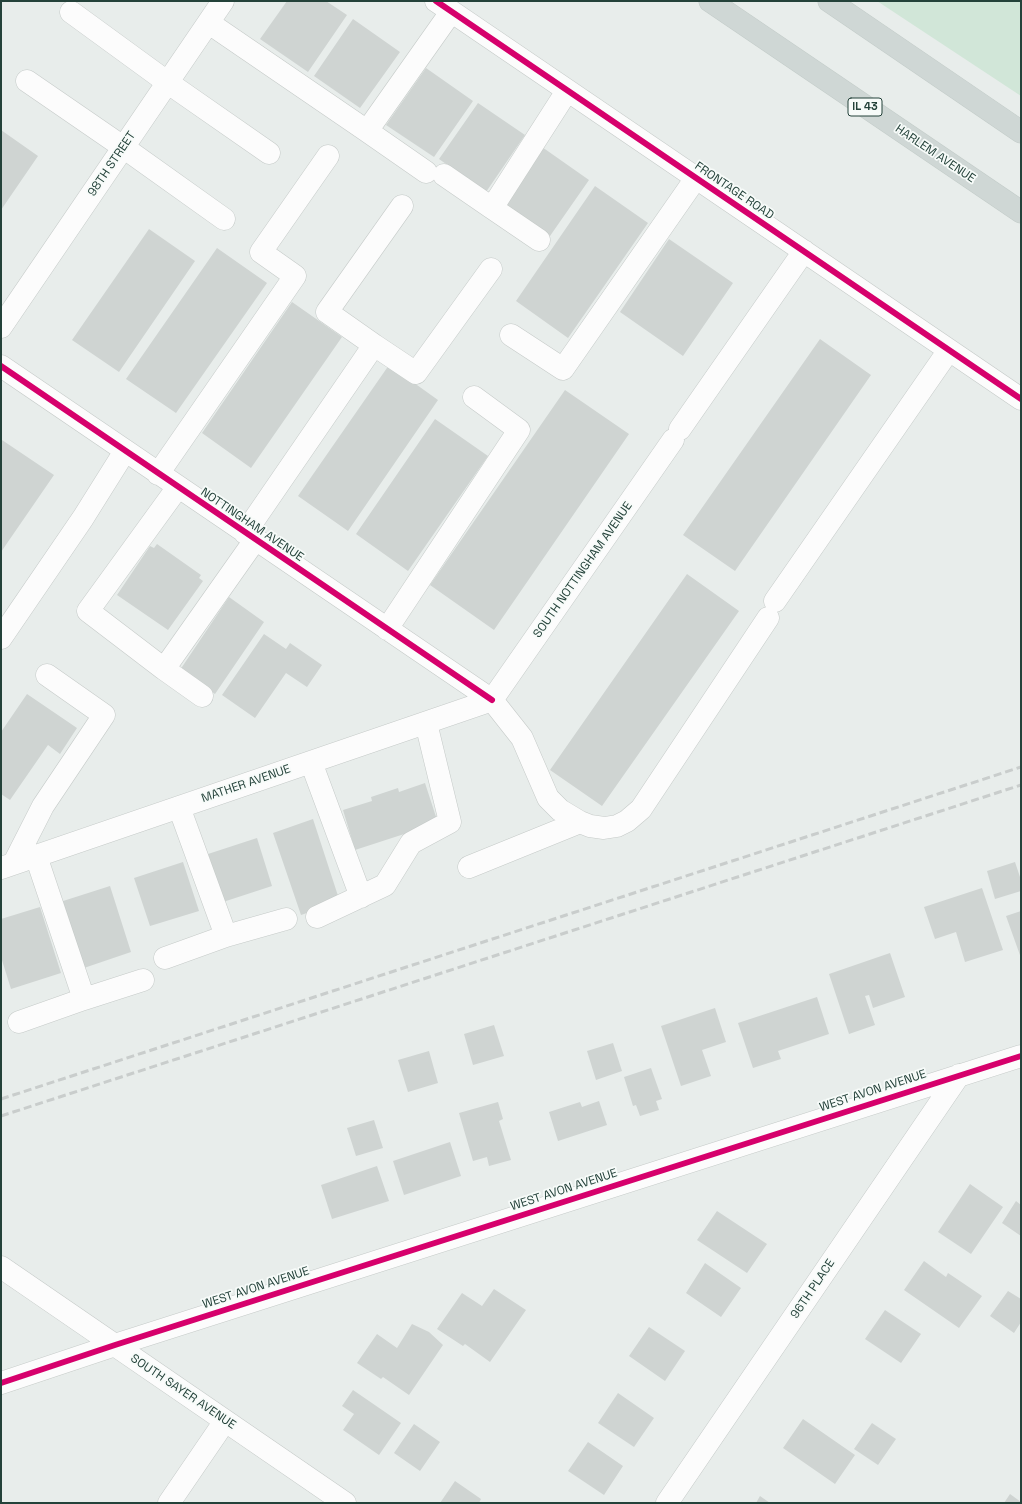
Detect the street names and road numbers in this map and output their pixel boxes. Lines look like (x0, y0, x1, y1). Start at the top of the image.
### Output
road number: IL 43 (848, 98, 882, 116)
street label: HARLEM AVENUE (892, 122, 978, 186)
street label: 98TH STREET (85, 129, 139, 199)
street label: FRONTAGE ROAD (692, 159, 776, 223)
street label: NOTTINGHAM AVENUE (198, 485, 306, 565)
street label: SOUTH NOTTINGHAM AVENUE (530, 499, 636, 641)
street label: MATHER AVENUE (200, 762, 292, 806)
street label: WEST AVON AVENUE (818, 1067, 928, 1115)
street label: WEST AVON AVENUE (509, 1166, 619, 1214)
street label: 96TH PLACE (788, 1257, 838, 1321)
street label: WEST AVON AVENUE (201, 1264, 311, 1312)
street label: SOUTH SAYER AVENUE (128, 1351, 238, 1433)

